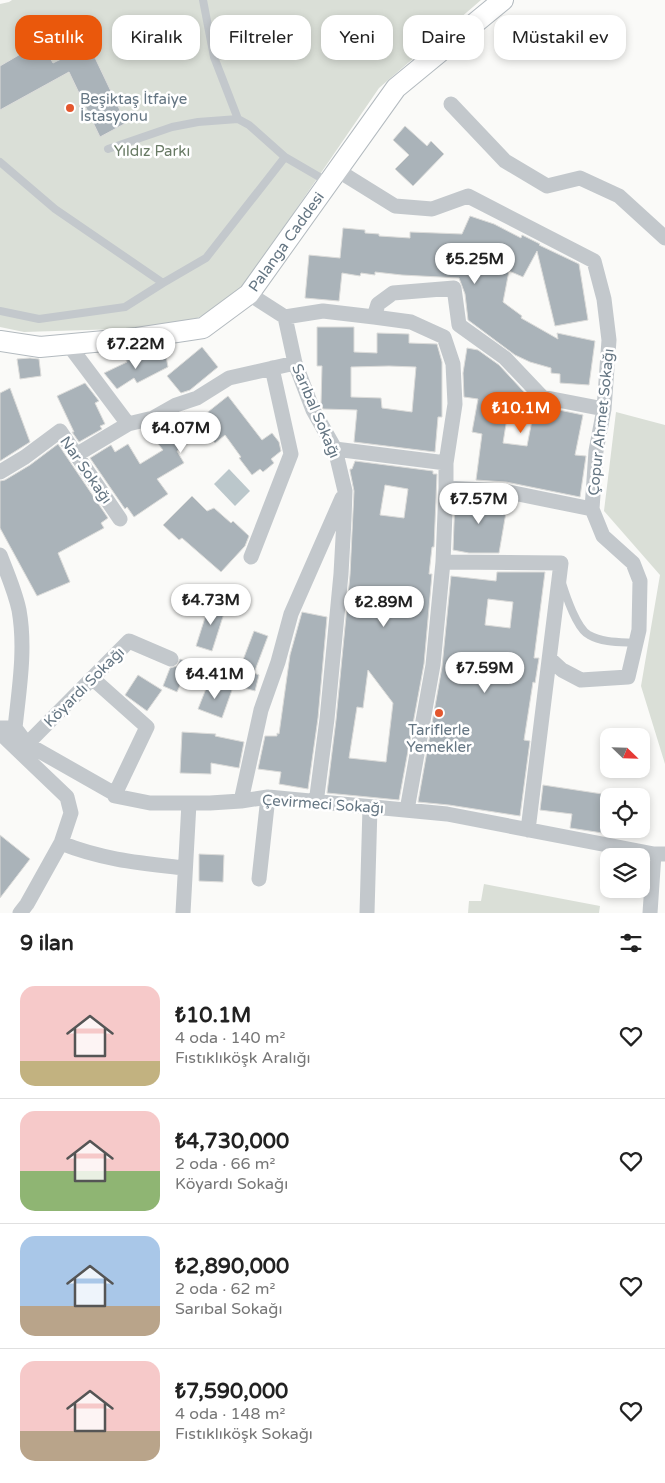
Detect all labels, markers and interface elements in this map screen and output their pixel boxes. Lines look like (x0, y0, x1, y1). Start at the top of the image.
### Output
chip: Satılık (15, 15, 102, 60)
chip: Kiralık (112, 15, 200, 60)
chip: Filtreler (210, 15, 311, 60)
chip: Yeni (321, 15, 393, 60)
chip: Daire (403, 15, 484, 60)
chip: Müstakil ev (494, 15, 626, 60)
place label: Beşiktaş İtfaiye İstasyonu (80, 90, 187, 125)
marker: Beşiktaş İtfaiye İstasyonu (64, 102, 76, 114)
park label: Yıldız Parkı (114, 142, 190, 160)
street label: Palanga Caddesi (245, 188, 328, 295)
pin: ₺5.25M (434, 242, 516, 285)
text: ₺5.25M (446, 249, 504, 269)
pin: ₺7.22M (95, 328, 177, 370)
text: ₺7.22M (107, 334, 165, 354)
street label: Çopur Ahmet Sokağı (584, 348, 618, 496)
street label: Sarıbal Sokağı (288, 361, 344, 461)
pin: ₺10.1M (480, 392, 562, 434)
text: ₺10.1M (492, 398, 550, 418)
pin: ₺4.07M (140, 412, 222, 454)
text: ₺4.07M (152, 418, 210, 438)
street label: Nar Sokağı (56, 433, 116, 507)
pin: ₺7.57M (438, 482, 520, 525)
text: ₺7.57M (450, 489, 508, 509)
pin: ₺4.73M (170, 584, 252, 626)
pin: ₺2.89M (343, 586, 425, 628)
text: ₺4.73M (182, 590, 240, 610)
text: ₺2.89M (355, 592, 413, 612)
street label: Köyardı Sokağı (40, 643, 128, 731)
pin: ₺7.59M (444, 652, 526, 694)
pin: ₺4.41M (174, 658, 256, 700)
text: ₺7.59M (456, 658, 514, 678)
text: ₺4.41M (186, 664, 244, 684)
marker: Tariflerle Yemekler (433, 707, 445, 719)
place label: Tariflerle Yemekler (406, 721, 472, 756)
north arrow (600, 728, 650, 778)
map controls (600, 728, 650, 898)
button: locate (600, 788, 650, 838)
street label: Çevirmeci Sokağı (262, 791, 384, 817)
button: layers (600, 848, 650, 898)
icon: filters (617, 929, 645, 957)
text: 9 ilan (20, 931, 74, 956)
text: ₺10.1M (175, 1003, 251, 1028)
icon: home (60, 1006, 120, 1066)
icon: heart (617, 1022, 645, 1050)
text: 4 oda · 140 m² (175, 1028, 285, 1048)
text: Fıstıklıköşk Aralığı (175, 1048, 311, 1068)
text: ₺4,730,000 (175, 1129, 289, 1154)
icon: home (60, 1131, 120, 1191)
icon: heart (617, 1147, 645, 1175)
text: 2 oda · 66 m² (175, 1154, 275, 1174)
text: Köyardı Sokağı (175, 1174, 288, 1194)
text: ₺2,890,000 (175, 1254, 289, 1279)
icon: home (60, 1256, 120, 1316)
icon: heart (617, 1272, 645, 1300)
text: 2 oda · 62 m² (175, 1279, 275, 1299)
text: Sarıbal Sokağı (175, 1299, 282, 1319)
text: ₺7,590,000 (175, 1379, 288, 1404)
icon: home (60, 1381, 120, 1441)
icon: heart (617, 1397, 645, 1425)
text: 4 oda · 148 m² (175, 1404, 285, 1424)
text: Fıstıklıköşk Sokağı (175, 1424, 313, 1444)

